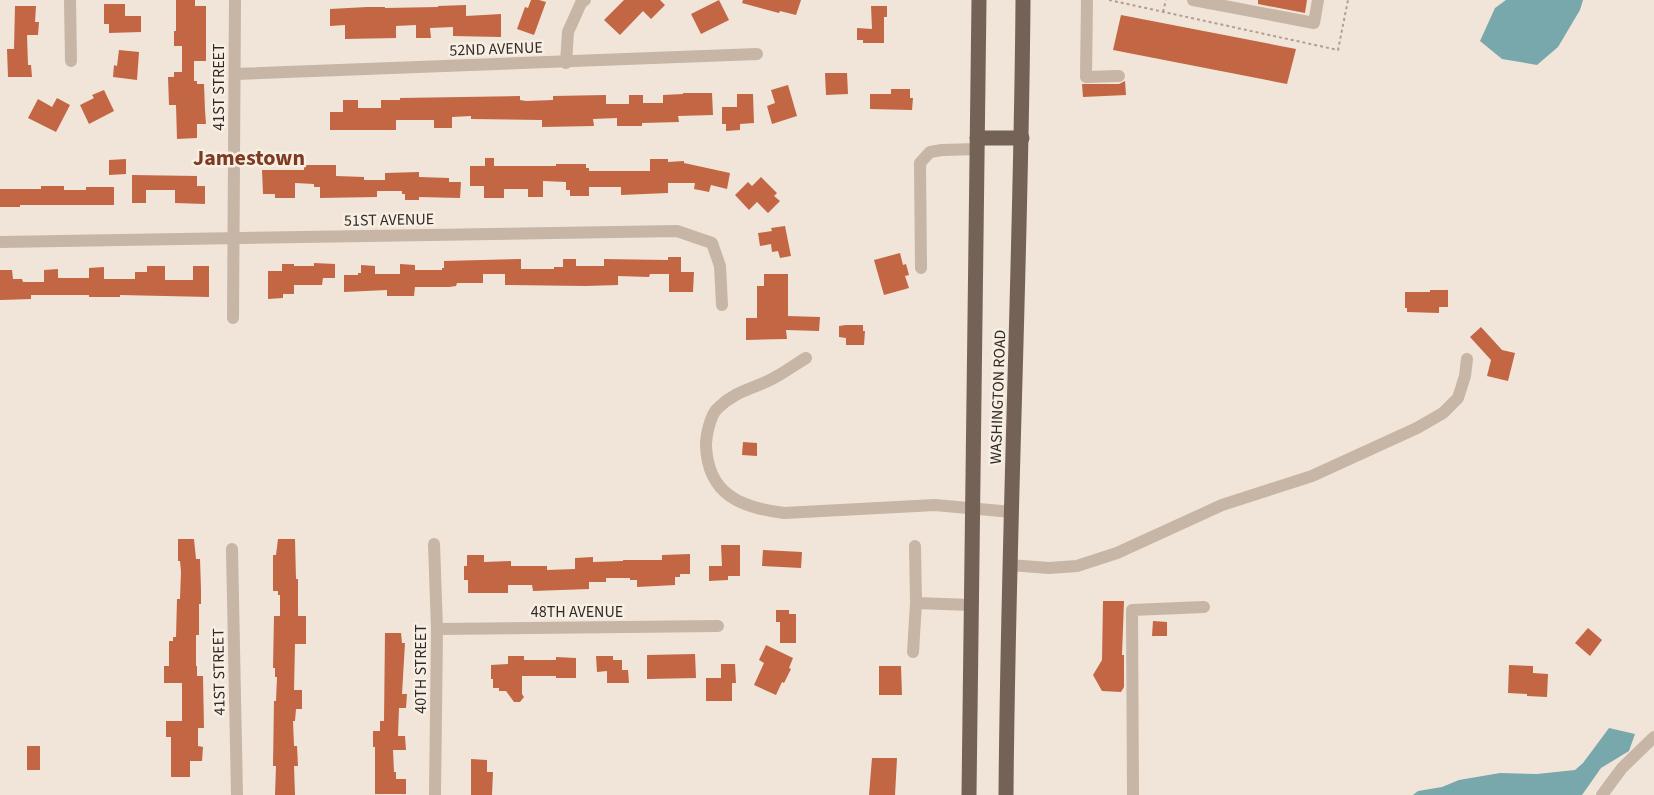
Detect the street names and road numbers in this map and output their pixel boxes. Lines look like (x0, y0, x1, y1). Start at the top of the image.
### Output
street label: 52ND AVENUE (449, 36, 543, 62)
street label: 41ST STREET (208, 43, 230, 131)
street label: 51ST AVENUE (344, 208, 434, 232)
street label: WASHINGTON ROAD (985, 329, 1011, 465)
street label: 48TH AVENUE (531, 601, 623, 623)
street label: 40TH STREET (410, 624, 432, 714)
street label: 41ST STREET (207, 628, 231, 716)

